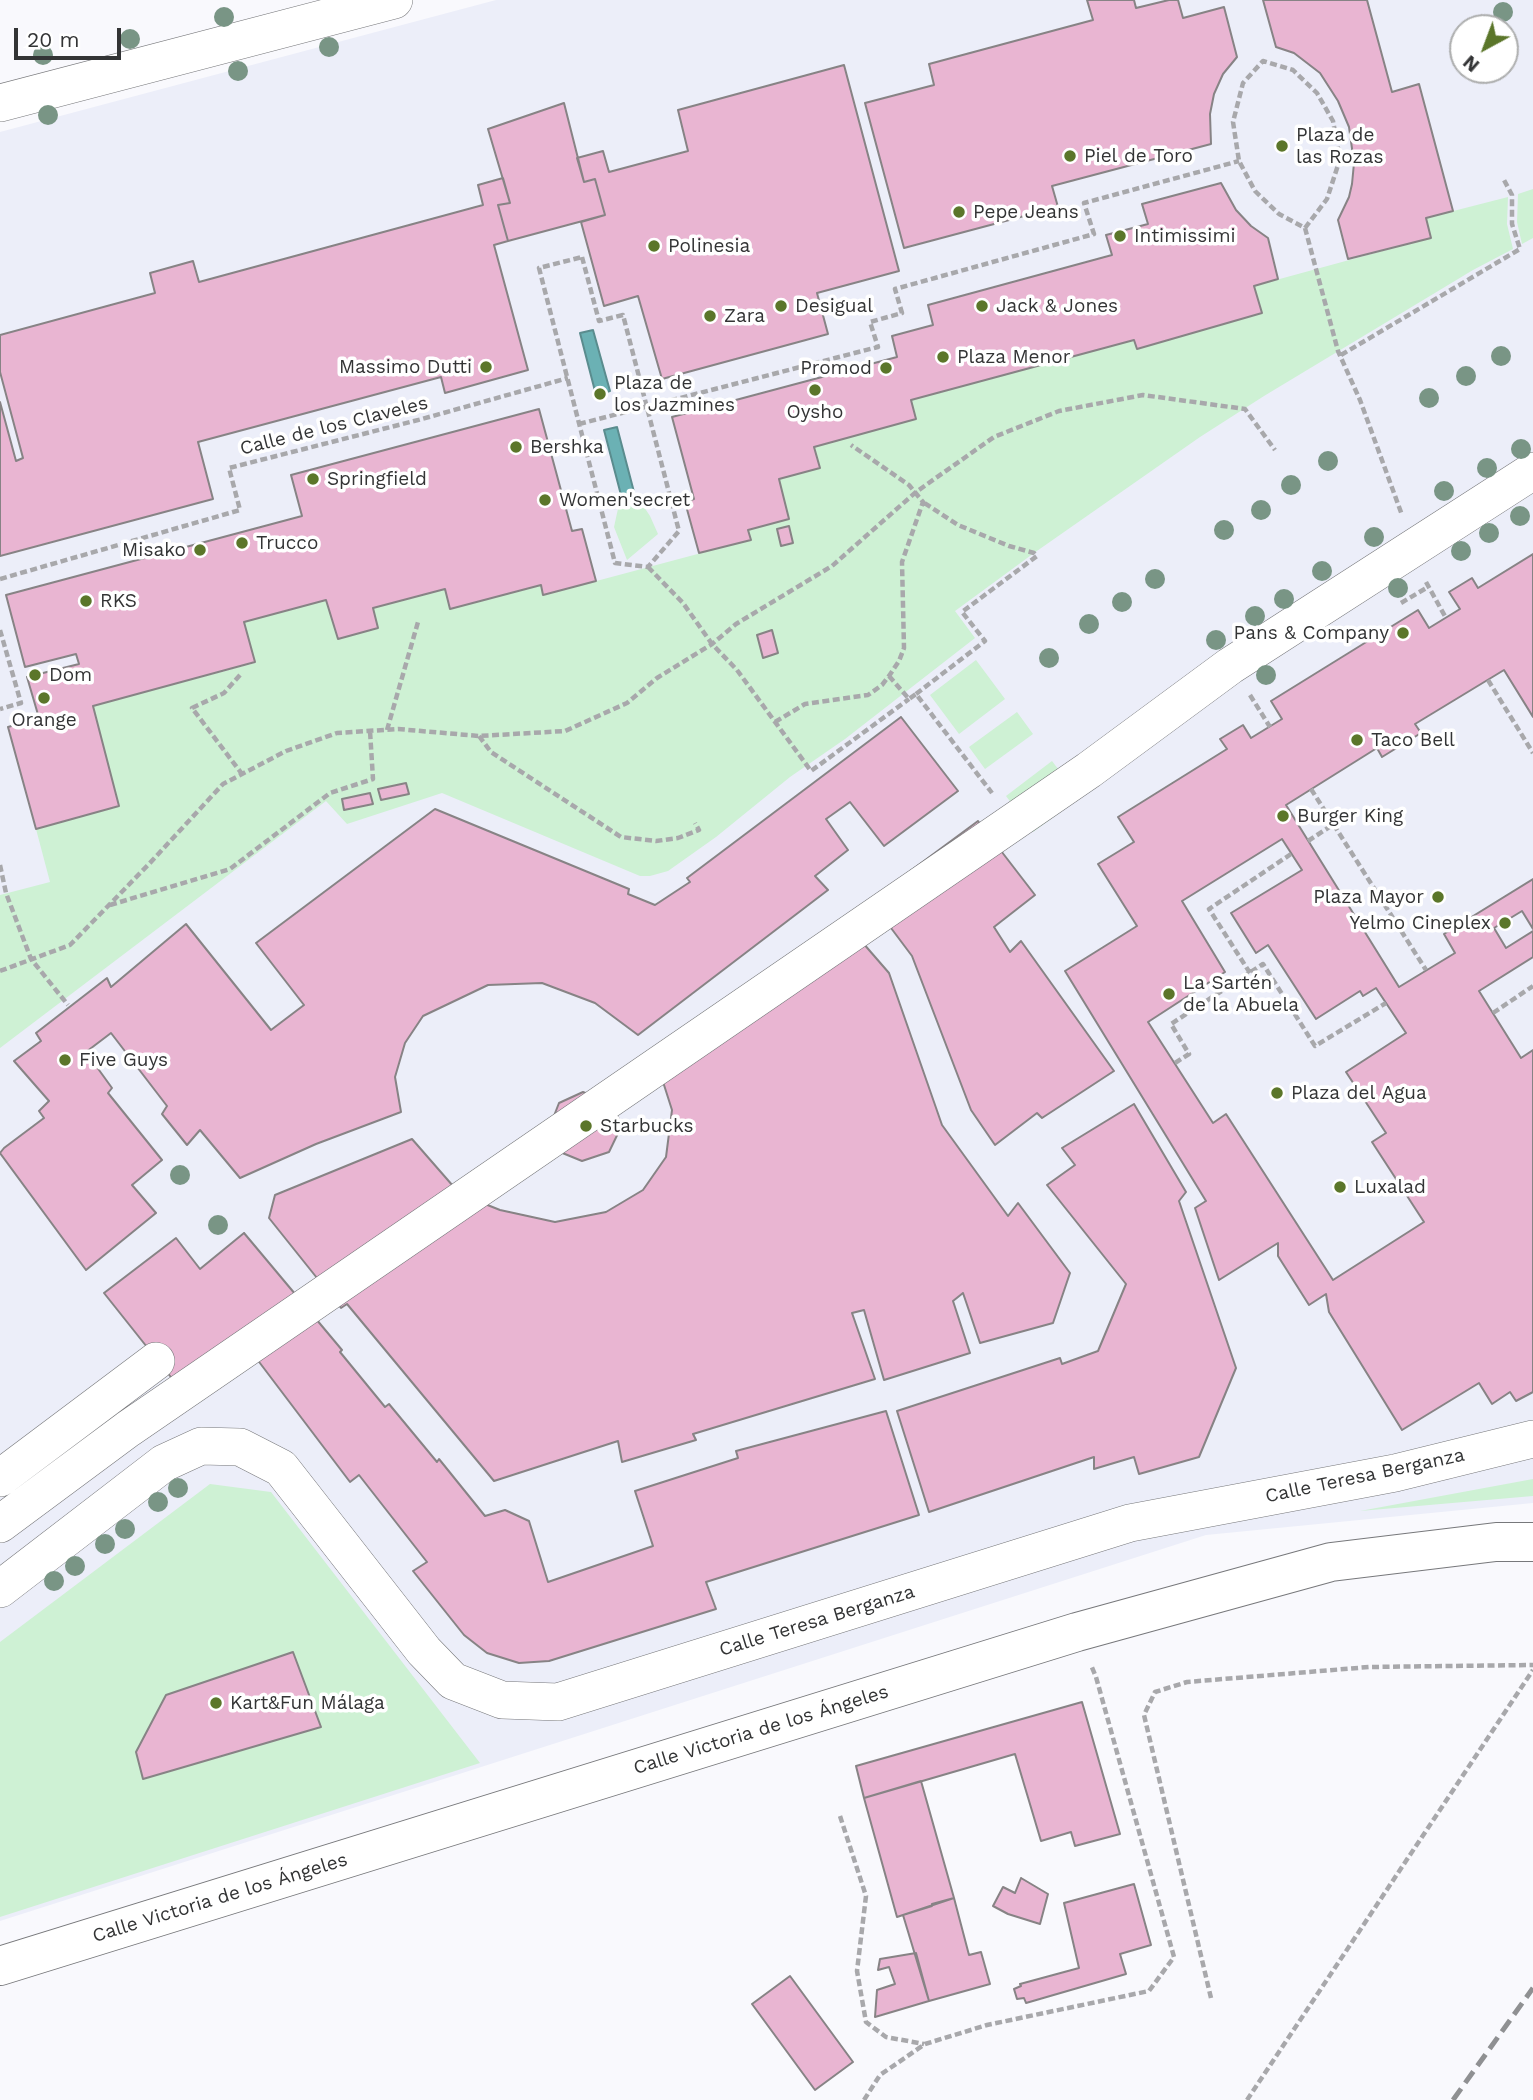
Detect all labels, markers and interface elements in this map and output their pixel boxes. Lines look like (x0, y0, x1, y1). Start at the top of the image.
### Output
scale bar (18, 14, 124, 58)
north arrow (1449, 14, 1519, 84)
text: 20 m (27, 27, 79, 52)
text: N (1458, 50, 1484, 77)
place label: Plaza de las Rozas (1296, 124, 1384, 168)
marker: Plaza de las Rozas (1274, 138, 1290, 154)
place label: Piel de Toro (1084, 145, 1193, 167)
marker: Piel de Toro (1062, 148, 1078, 164)
place label: Pepe Jeans (973, 201, 1079, 223)
marker: Pepe Jeans (951, 204, 967, 220)
place label: Intimissimi (1134, 225, 1236, 247)
marker: Intimissimi (1112, 228, 1128, 244)
place label: Polinesia (668, 235, 750, 257)
marker: Polinesia (646, 238, 662, 254)
place label: Desigual (795, 295, 873, 317)
place label: Jack & Jones (996, 295, 1118, 317)
marker: Desigual (773, 298, 789, 314)
marker: Jack & Jones (974, 298, 990, 314)
place label: Zara (724, 305, 765, 327)
marker: Zara (702, 308, 718, 324)
place label: Plaza Menor (957, 346, 1070, 368)
marker: Plaza Menor (935, 349, 951, 365)
place label: Massimo Dutti (339, 356, 472, 378)
place label: Promod (800, 357, 872, 379)
marker: Massimo Dutti (478, 359, 494, 375)
marker: Promod (878, 360, 894, 376)
place label: Plaza de los Jazmines (614, 372, 735, 416)
marker: Oysho (807, 382, 823, 398)
marker: Plaza de los Jazmines (592, 386, 608, 402)
street label: Calle de los Claveles (238, 392, 430, 460)
place label: Oysho (787, 401, 843, 423)
place label: Bershka (530, 436, 604, 458)
marker: Bershka (508, 439, 524, 455)
place label: Springfield (327, 468, 427, 490)
marker: Springfield (305, 471, 321, 487)
place label: Women'secret (559, 489, 690, 511)
marker: Women'secret (537, 492, 553, 508)
place label: Trucco (256, 532, 318, 554)
marker: Trucco (234, 535, 250, 551)
place label: Misako (122, 539, 186, 561)
marker: Misako (192, 542, 208, 558)
place label: RKS (100, 590, 137, 612)
marker: RKS (78, 593, 94, 609)
place label: Pans & Company (1234, 622, 1389, 644)
marker: Pans & Company (1395, 625, 1411, 641)
place label: Dom (49, 664, 92, 686)
marker: Dom (27, 667, 43, 683)
marker: Orange (36, 690, 52, 706)
place label: Orange (11, 709, 77, 731)
place label: Taco Bell (1371, 729, 1455, 751)
marker: Taco Bell (1349, 732, 1365, 748)
place label: Burger King (1297, 805, 1403, 827)
marker: Burger King (1275, 808, 1291, 824)
place label: Plaza Mayor (1313, 886, 1424, 908)
marker: Plaza Mayor (1430, 889, 1446, 905)
place label: Yelmo Cineplex (1349, 912, 1491, 934)
marker: Yelmo Cineplex (1497, 915, 1513, 931)
place label: La Sartén de la Abuela (1183, 972, 1299, 1016)
marker: La Sartén de la Abuela (1161, 986, 1177, 1002)
place label: Five Guys (79, 1049, 168, 1071)
marker: Five Guys (57, 1052, 73, 1068)
place label: Plaza del Agua (1291, 1082, 1427, 1104)
marker: Plaza del Agua (1269, 1085, 1285, 1101)
place label: Starbucks (600, 1115, 693, 1137)
marker: Starbucks (578, 1118, 594, 1134)
place label: Luxalad (1354, 1176, 1426, 1198)
marker: Luxalad (1332, 1179, 1348, 1195)
street label: Calle Teresa Berganza (1263, 1444, 1467, 1508)
street label: Calle Teresa Berganza (717, 1580, 917, 1662)
street label: Calle Victoria de los Ángeles (631, 1680, 891, 1780)
place label: Kart&Fun Málaga (230, 1692, 385, 1714)
marker: Kart&Fun Málaga (208, 1695, 224, 1711)
street label: Calle Victoria de los Ángeles (90, 1848, 350, 1948)

